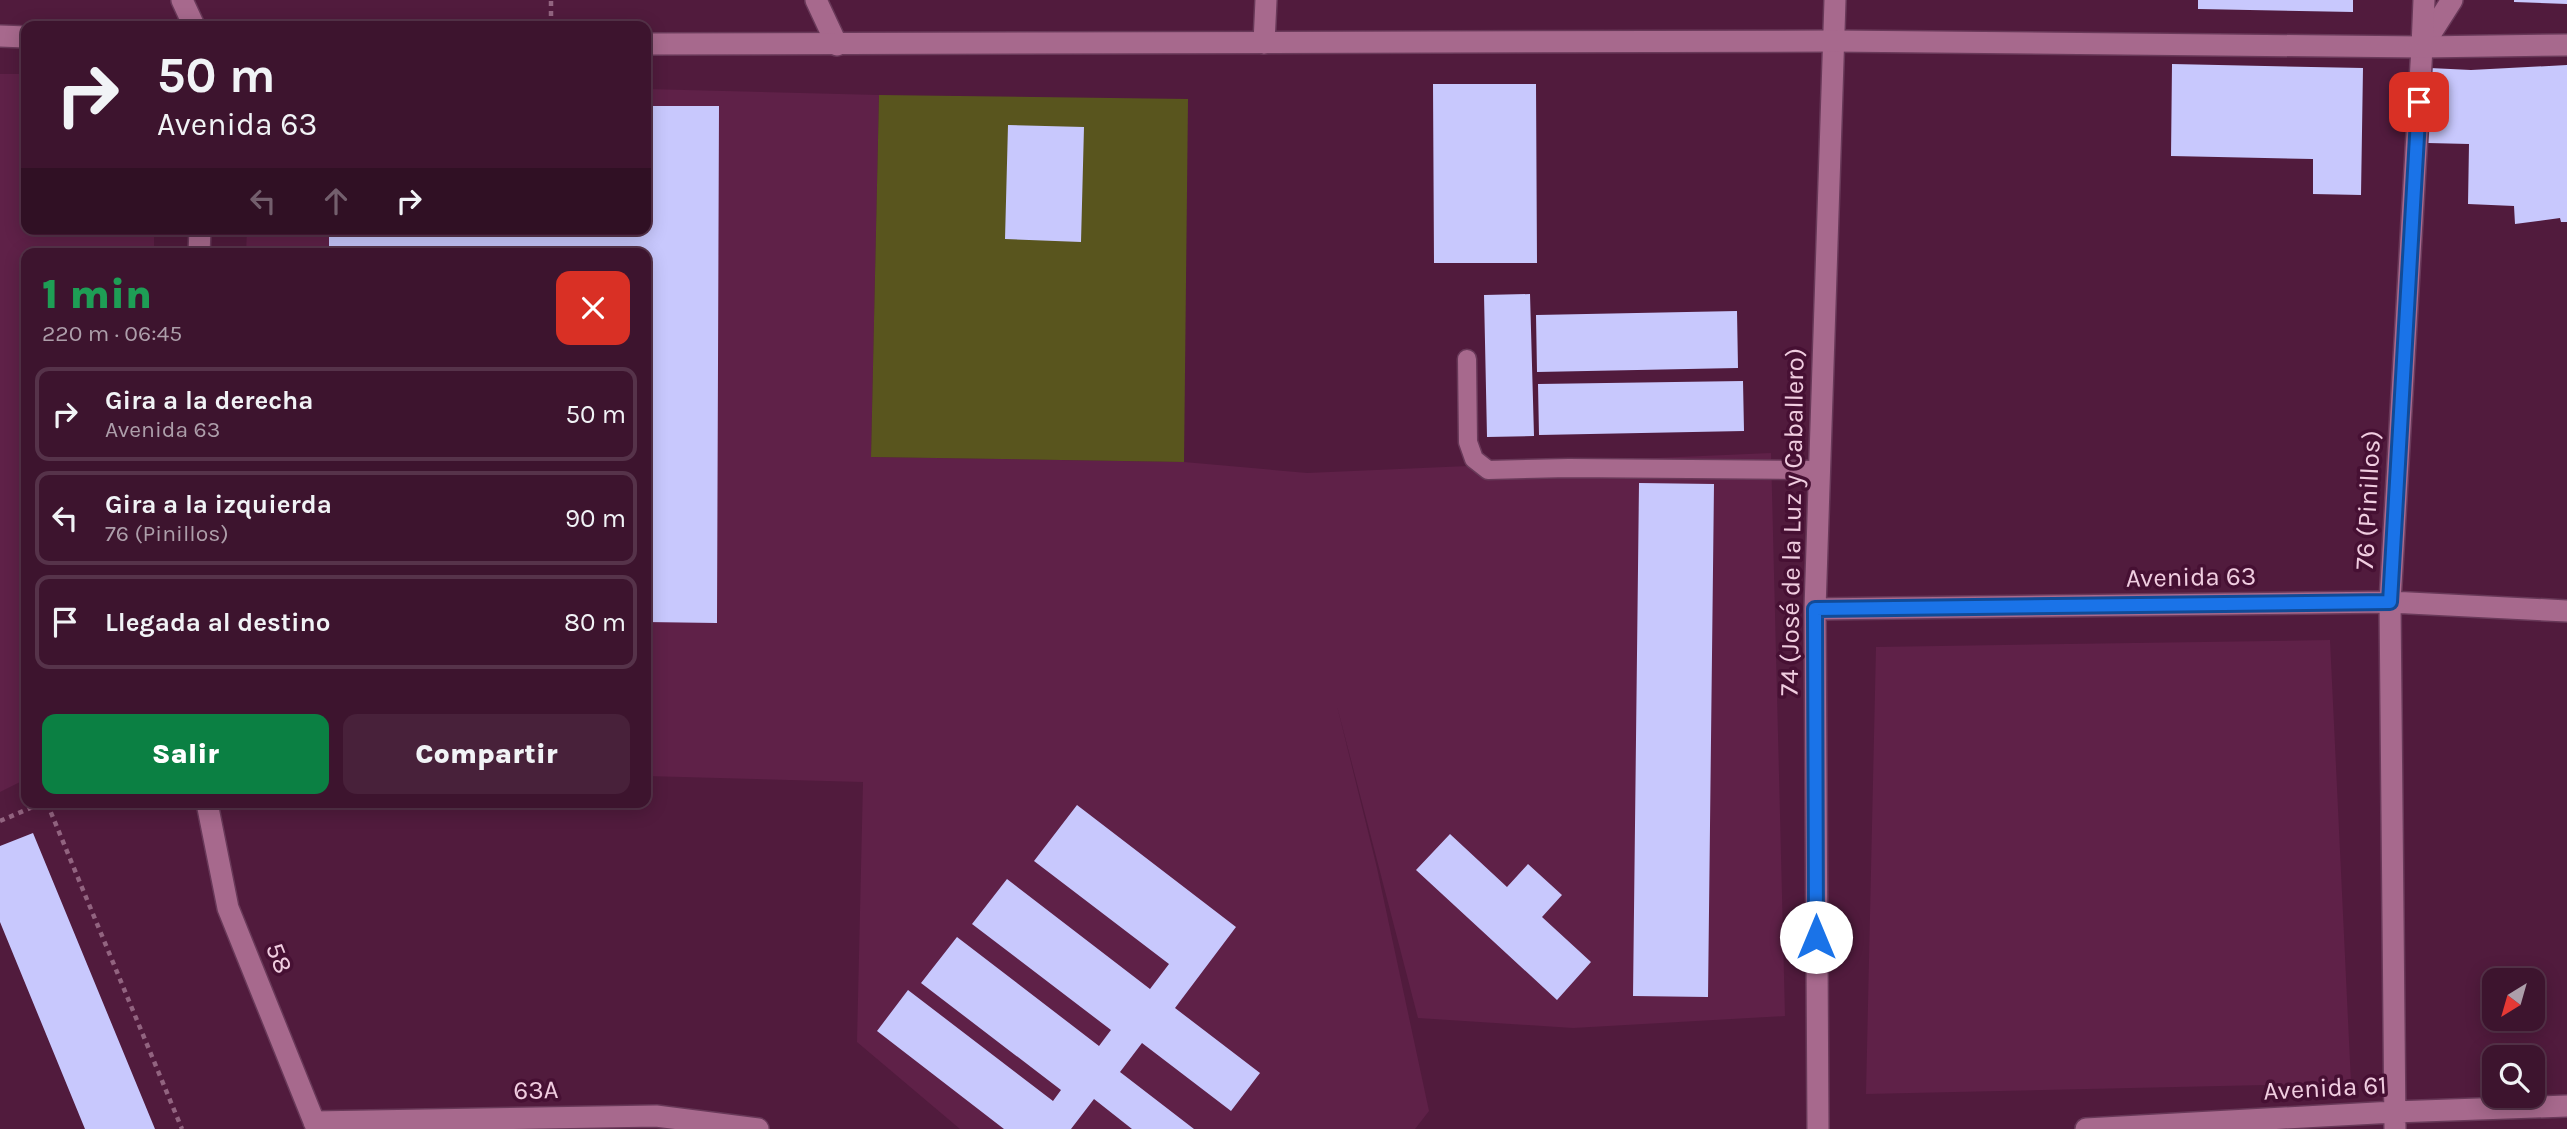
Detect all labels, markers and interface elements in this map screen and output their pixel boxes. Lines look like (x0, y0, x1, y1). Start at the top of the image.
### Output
text: 50 m (157, 47, 275, 104)
icon: right (42, 49, 133, 140)
pin (2389, 72, 2449, 132)
icon: arrive (2400, 83, 2438, 121)
text: Avenida 63 (157, 106, 317, 143)
icon: left (244, 182, 282, 220)
icon: ahead (317, 182, 355, 220)
icon: right (390, 182, 428, 220)
text: 1 min (42, 269, 152, 319)
button: close (556, 271, 630, 345)
text: 220 m · 06:45 (42, 320, 182, 347)
street label: 74 (José de la Luz y Caballero) (1773, 348, 1811, 696)
text: Gira a la derecha (105, 385, 314, 416)
icon: right (46, 395, 84, 433)
text: 50 m (565, 399, 626, 430)
text: Avenida 63 (105, 416, 220, 443)
street label: 76 (Pinillos) (2349, 429, 2387, 571)
text: Gira a la izquierda (105, 489, 332, 520)
icon: left (46, 499, 84, 537)
text: 90 m (565, 503, 626, 534)
text: 76 (Pinillos) (105, 520, 229, 547)
street label: Avenida 63 (2126, 560, 2256, 594)
icon: arrive (46, 603, 84, 641)
text: Llegada al destino (105, 607, 331, 638)
text: 80 m (564, 607, 626, 638)
button: Salir (42, 714, 329, 794)
button: Compartir (343, 714, 630, 794)
position arrow (1779, 900, 1853, 974)
street label: 58 (259, 938, 299, 978)
north arrow (2482, 968, 2544, 1031)
map controls (2482, 968, 2545, 1108)
button: search (2482, 1045, 2545, 1108)
street label: Avenida 61 (2262, 1069, 2388, 1107)
street label: 63A (513, 1074, 559, 1106)

